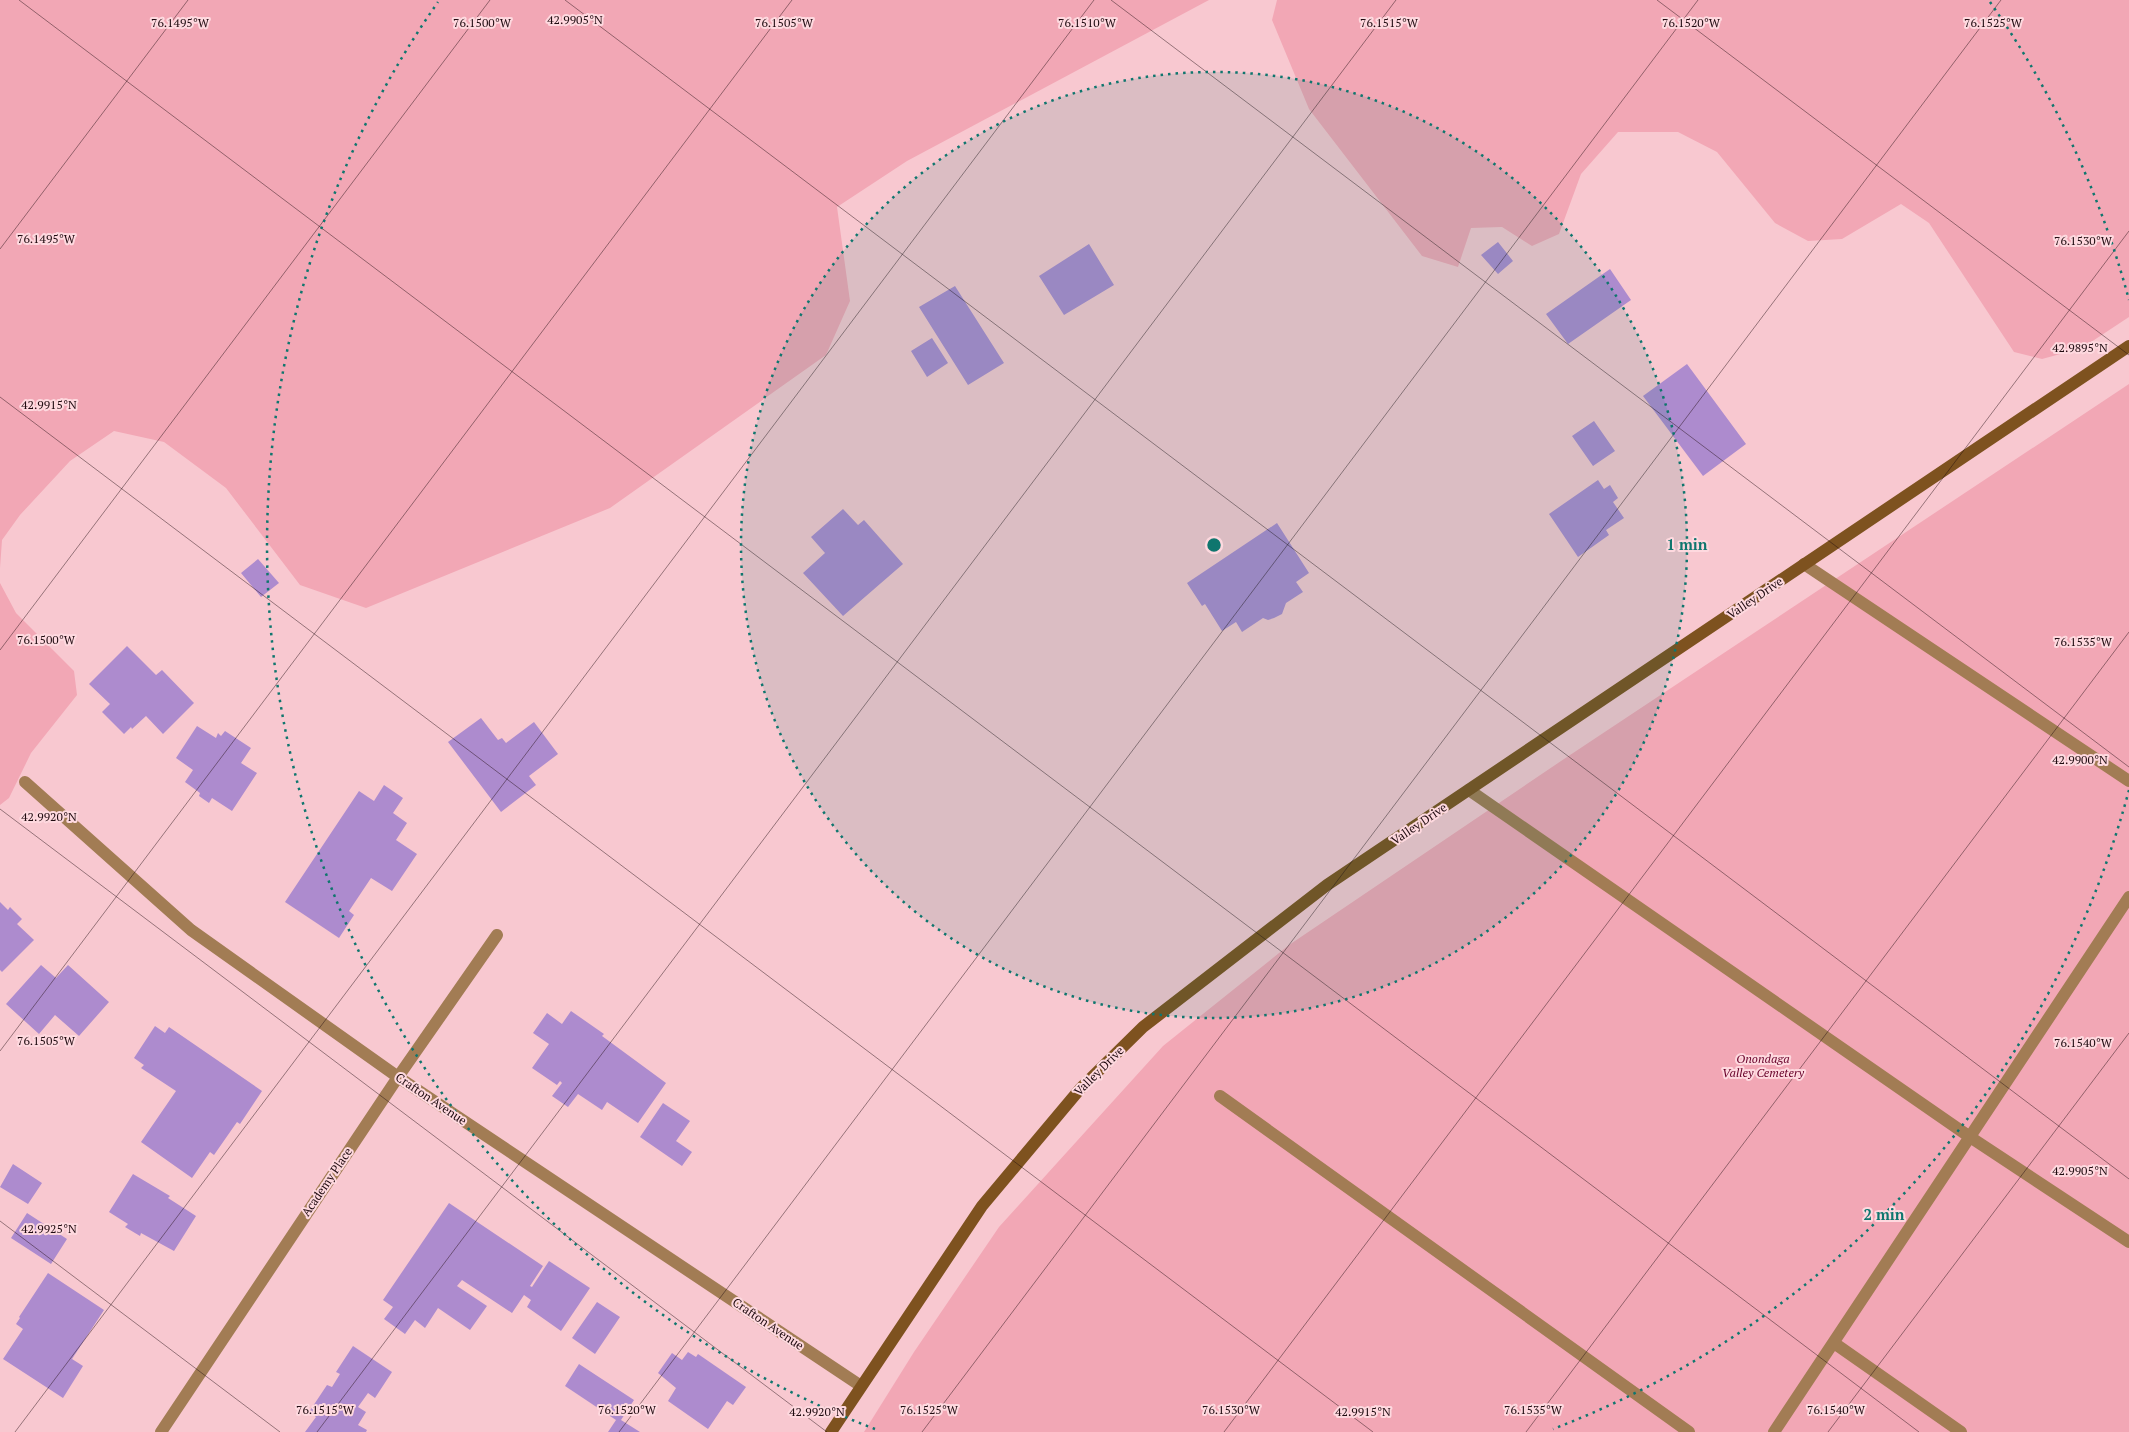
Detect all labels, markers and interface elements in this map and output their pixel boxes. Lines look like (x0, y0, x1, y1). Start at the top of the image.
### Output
text: 42.9905°N (547, 12, 603, 27)
text: 76.1495°W (151, 15, 210, 30)
text: 76.1500°W (453, 15, 512, 30)
text: 76.1505°W (755, 15, 814, 30)
text: 76.1510°W (1058, 15, 1117, 30)
text: 76.1515°W (1360, 15, 1419, 30)
text: 76.1520°W (1662, 15, 1721, 30)
text: 76.1525°W (1964, 15, 2023, 30)
text: 76.1495°W (17, 231, 76, 246)
text: 76.1530°W (2054, 233, 2113, 248)
text: 42.9895°N (2052, 340, 2108, 355)
text: 42.9915°N (21, 397, 77, 412)
text: 1 min (1666, 534, 1708, 554)
centre of rings (1205, 536, 1223, 554)
street label: Valley Drive (1724, 573, 1785, 622)
text: 76.1500°W (17, 632, 76, 647)
text: 76.1535°W (2054, 634, 2113, 649)
text: 42.9900°N (2052, 752, 2108, 767)
street label: Valley Drive (1388, 799, 1449, 848)
text: 42.9920°N (21, 809, 77, 824)
text: 76.1505°W (17, 1033, 76, 1048)
text: 76.1540°W (2054, 1035, 2113, 1050)
street label: Valley Drive (1071, 1043, 1127, 1099)
park label: Onondaga Valley Cemetery (1722, 1051, 1804, 1080)
street label: Crafton Avenue (393, 1069, 470, 1128)
street label: Academy Place (298, 1144, 355, 1219)
text: 42.9905°N (2052, 1163, 2108, 1178)
text: 2 min (1863, 1204, 1905, 1224)
text: 42.9925°N (21, 1221, 77, 1236)
street label: Crafton Avenue (730, 1294, 807, 1353)
text: 76.1515°W (296, 1402, 355, 1417)
text: 76.1520°W (598, 1402, 657, 1417)
text: 76.1525°W (900, 1402, 959, 1417)
text: 76.1530°W (1202, 1402, 1261, 1417)
text: 76.1535°W (1504, 1402, 1563, 1417)
text: 76.1540°W (1807, 1402, 1866, 1417)
text: 42.9920°N (789, 1404, 845, 1419)
text: 42.9915°N (1335, 1404, 1391, 1419)

